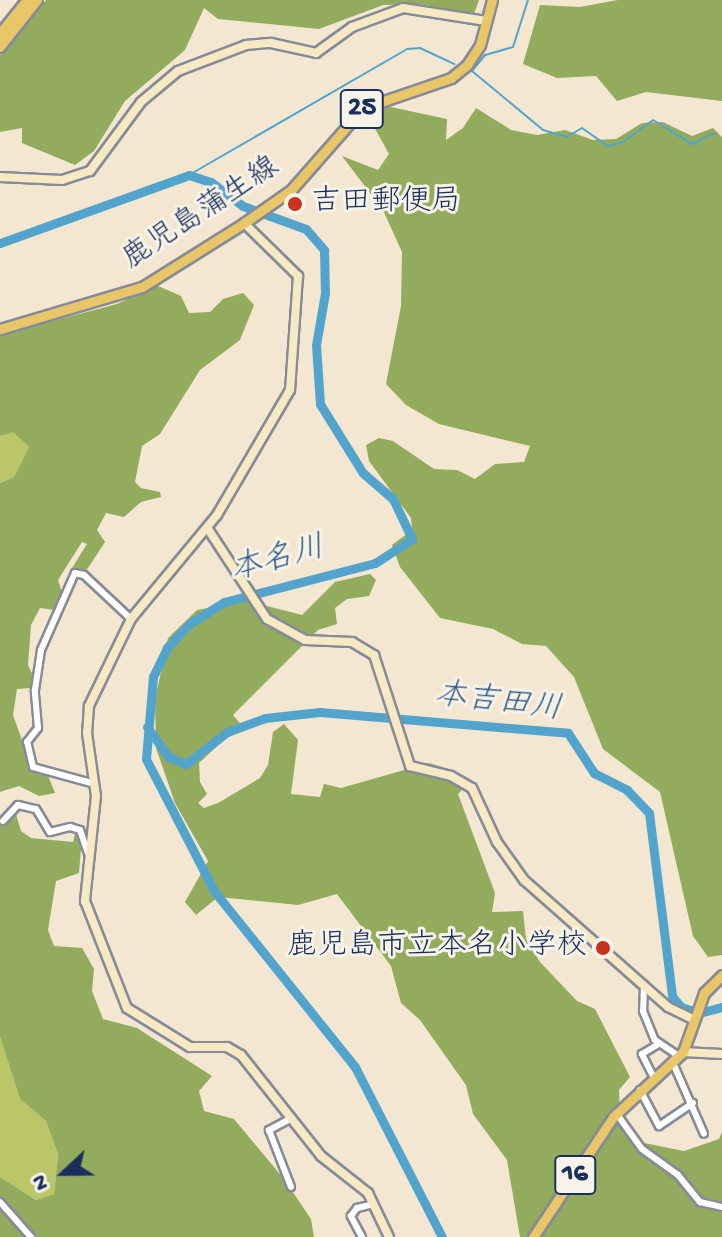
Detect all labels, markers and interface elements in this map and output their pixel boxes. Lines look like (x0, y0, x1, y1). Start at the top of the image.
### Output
road number: 25 (338, 85, 386, 133)
street label: 鹿児島蒲生線 (117, 151, 287, 279)
place label: 吉田郵便局 (311, 186, 461, 222)
marker: 吉田郵便局 (286, 195, 304, 213)
water label: 本名川 (227, 530, 329, 592)
water label: 本吉田川 (432, 677, 564, 731)
place label: 鹿児島市立本名小学校 (287, 930, 587, 966)
marker: 鹿児島市立本名小学校 (594, 939, 612, 957)
north arrow (24, 1133, 104, 1213)
road number: 16 (553, 1151, 597, 1199)
text: N (27, 1170, 56, 1194)

